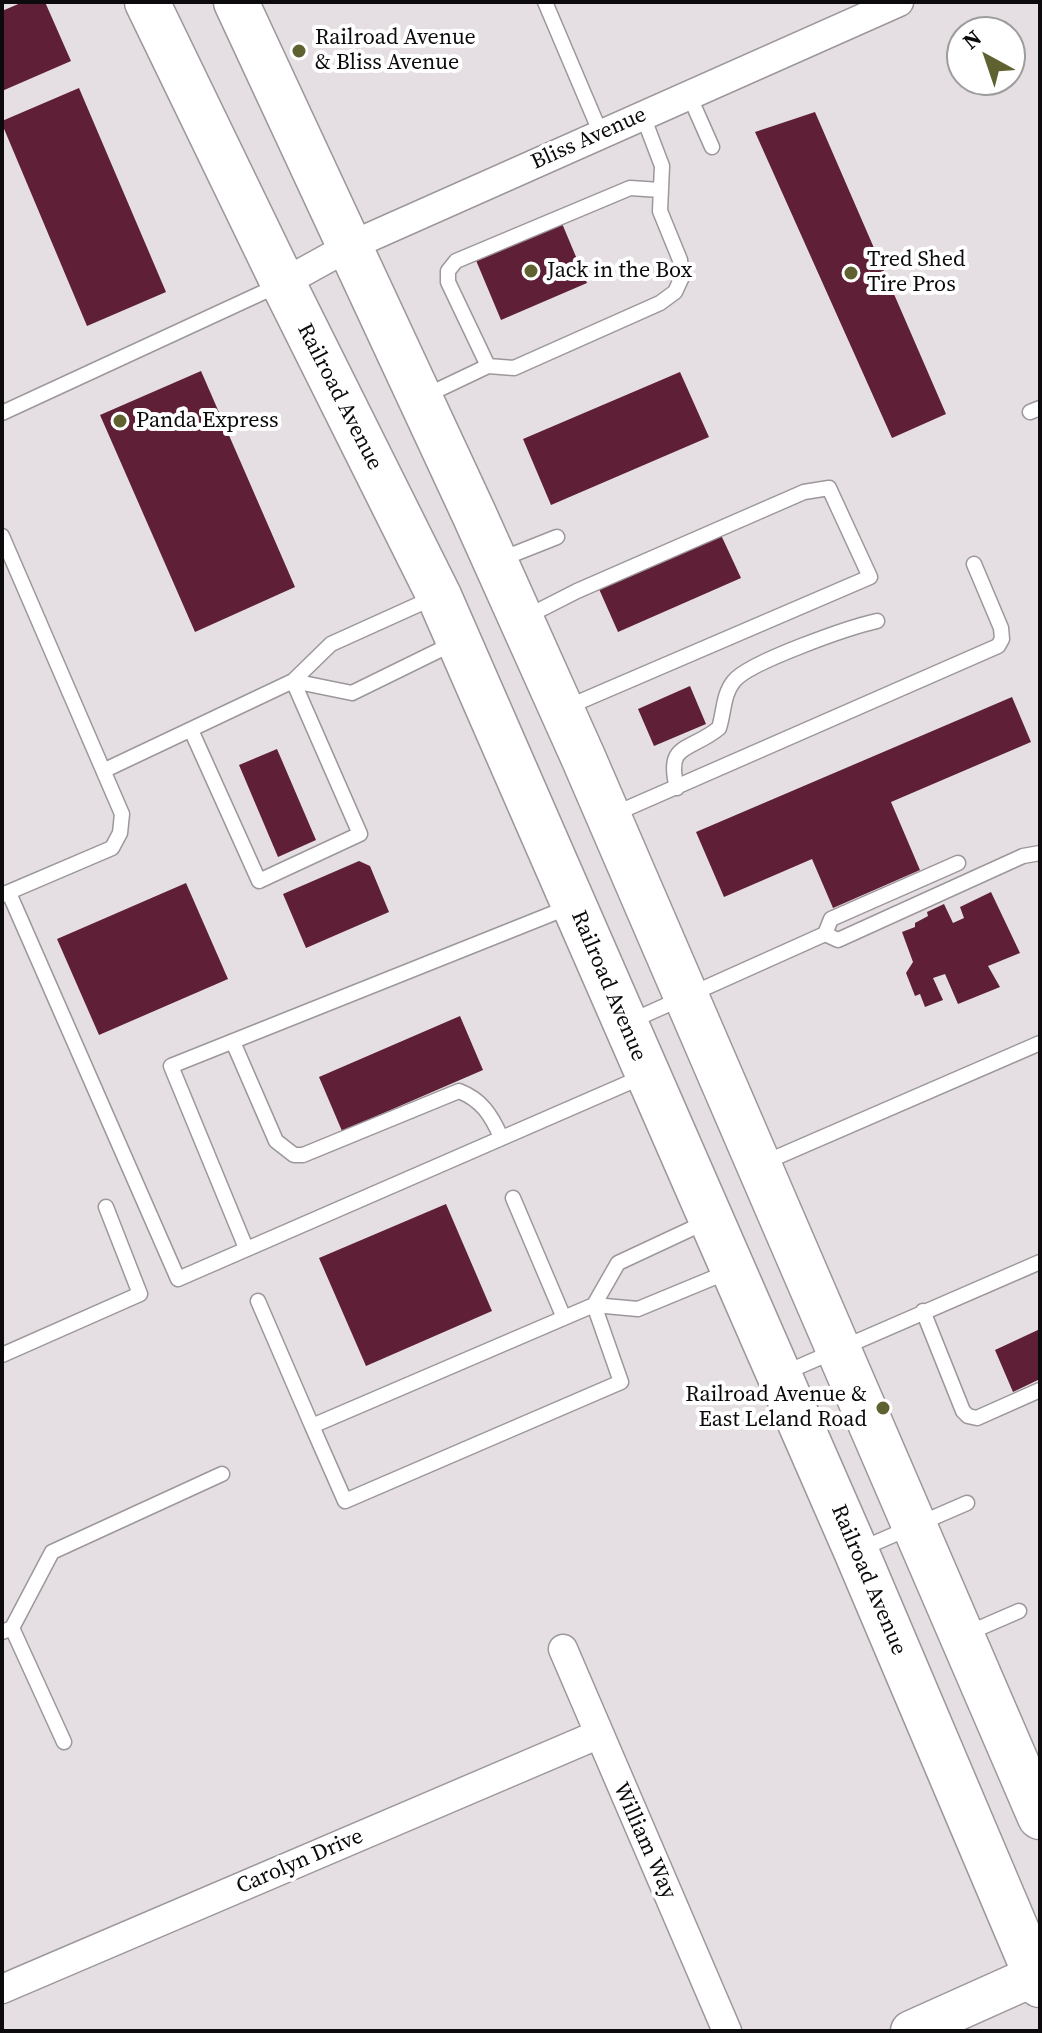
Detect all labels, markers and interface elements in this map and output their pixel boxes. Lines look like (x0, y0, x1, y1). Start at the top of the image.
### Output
north arrow (946, 16, 1026, 96)
text: N (956, 23, 988, 56)
place label: Railroad Avenue & Bliss Avenue (315, 25, 476, 76)
marker: Railroad Avenue & Bliss Avenue (290, 42, 308, 60)
street label: Bliss Avenue (527, 102, 651, 176)
place label: Tred Shed Tire Pros (867, 247, 965, 298)
place label: Jack in the Box (547, 258, 692, 284)
marker: Jack in the Box (522, 262, 540, 280)
marker: Tred Shed Tire Pros (842, 264, 860, 282)
street label: Railroad Avenue (291, 319, 387, 475)
place label: Panda Express (136, 408, 279, 434)
marker: Panda Express (111, 412, 129, 430)
street label: Railroad Avenue (564, 907, 652, 1065)
place label: Railroad Avenue & East Leland Road (685, 1382, 867, 1434)
marker: Railroad Avenue & East Leland Road (874, 1399, 892, 1417)
street label: Railroad Avenue (824, 1501, 912, 1659)
street label: William Way (607, 1779, 681, 1903)
street label: Carolyn Drive (233, 1823, 367, 1901)

